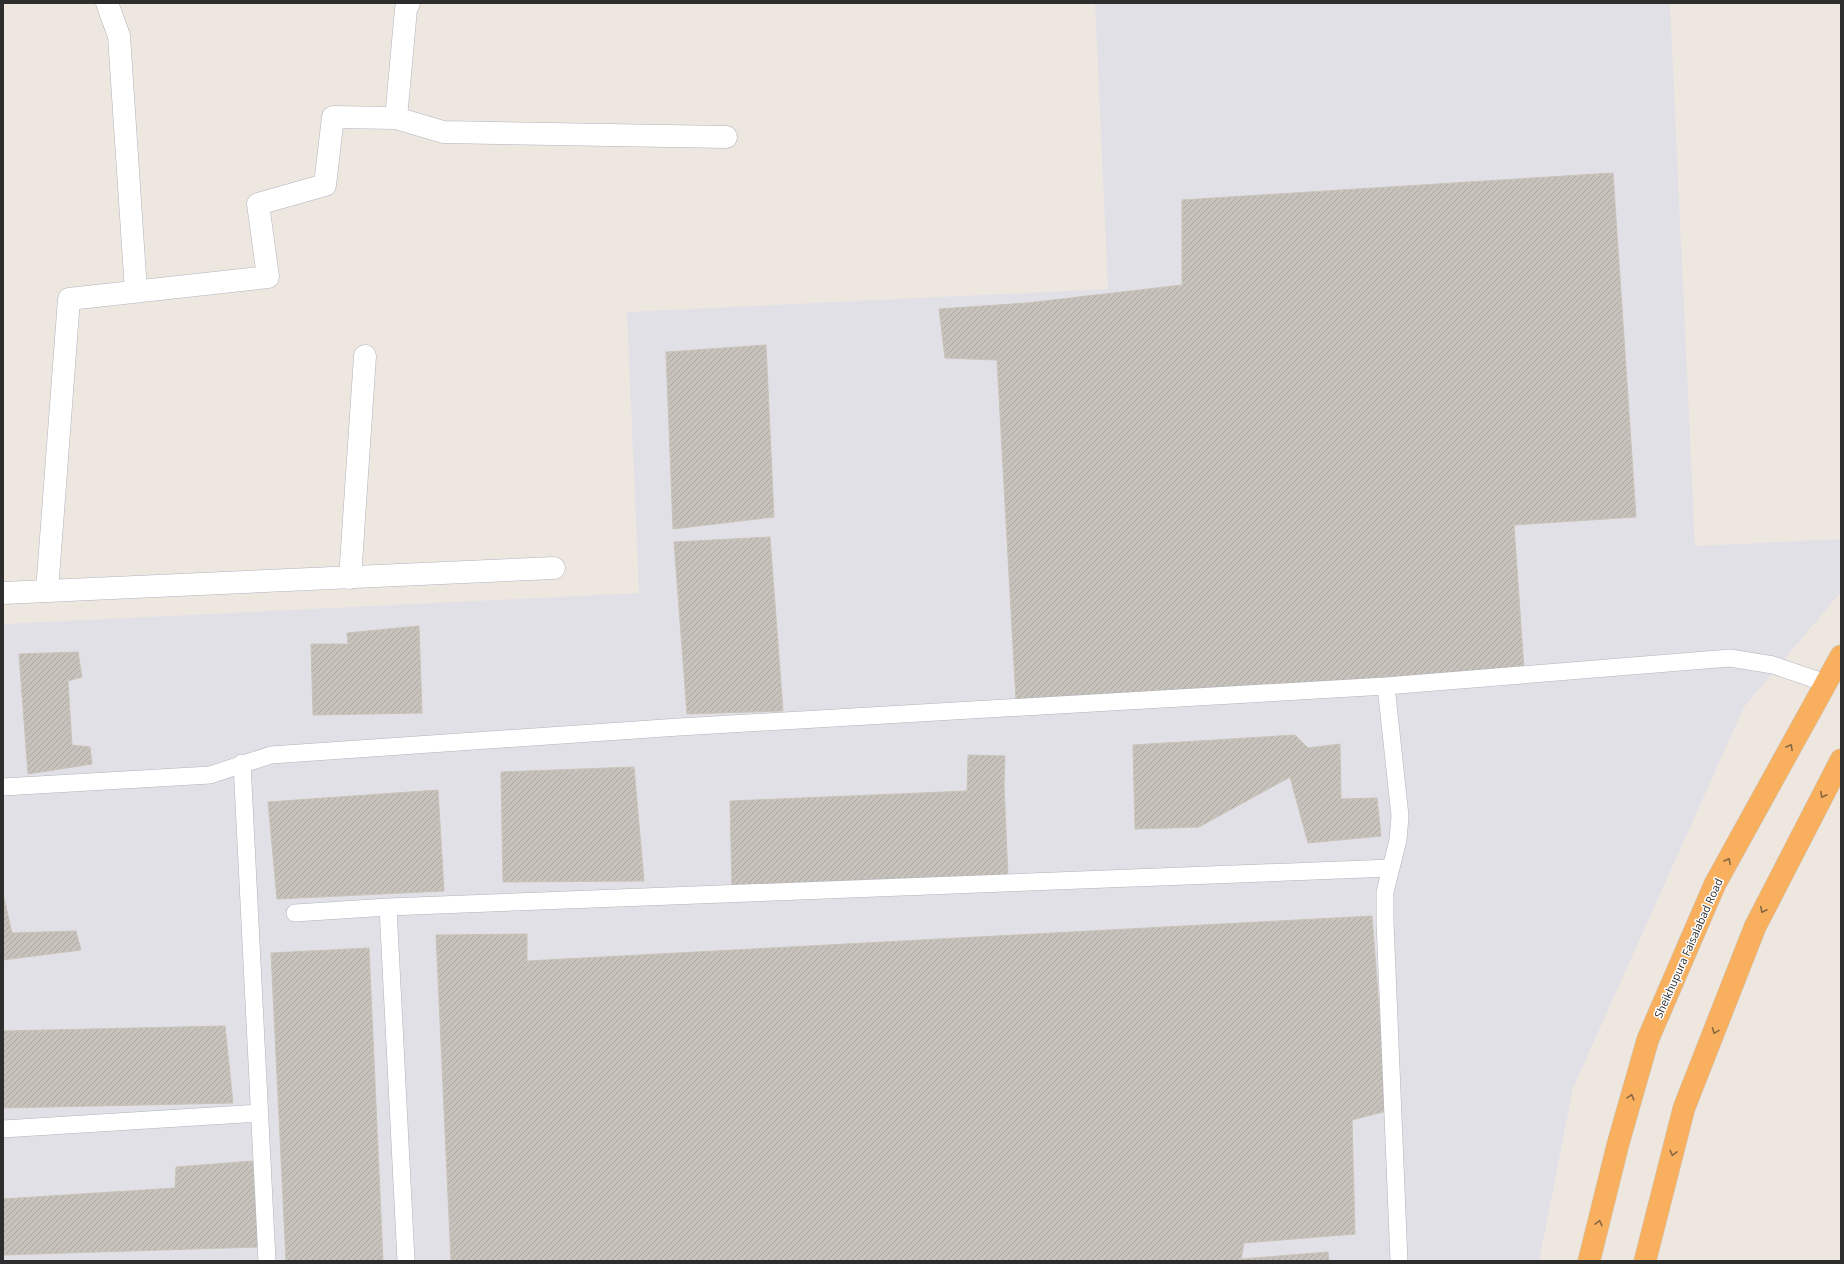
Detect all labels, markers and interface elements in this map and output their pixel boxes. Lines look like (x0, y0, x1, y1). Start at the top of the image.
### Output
one-way arrow (1785, 744, 1793, 751)
one-way arrow (1820, 791, 1828, 798)
one-way arrow (1723, 858, 1731, 865)
street label: Sheikhupura Faisalabad Road (1650, 876, 1726, 1020)
one-way arrow (1761, 906, 1768, 913)
one-way arrow (1711, 1027, 1719, 1034)
one-way arrow (1626, 1094, 1635, 1101)
one-way arrow (1669, 1150, 1678, 1157)
one-way arrow (1594, 1220, 1602, 1226)

